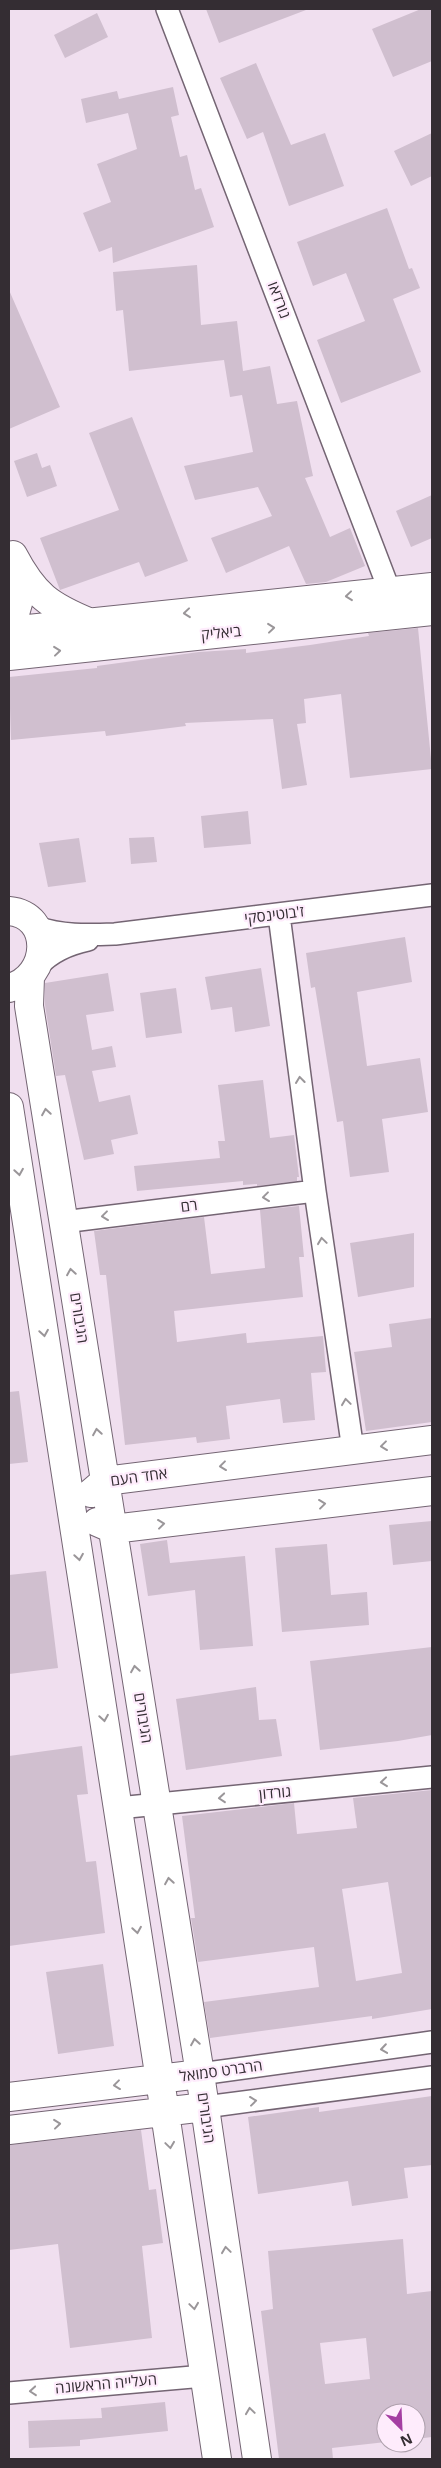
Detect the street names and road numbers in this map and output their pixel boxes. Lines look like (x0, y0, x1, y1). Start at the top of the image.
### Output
street label: נורדאו (264, 278, 296, 321)
street label: ביאליק (200, 620, 242, 644)
street label: ז'בוטינסקי (243, 900, 305, 928)
street label: רם (179, 1194, 198, 1216)
street label: הגיבורים (66, 1291, 94, 1345)
street label: אחד העם (109, 1462, 169, 1490)
street label: הגיבורים (130, 1691, 158, 1745)
street label: גורדון (258, 1781, 292, 1803)
street label: הרברט סמואל (178, 2054, 264, 2086)
street label: הגיבורים (194, 2091, 220, 2145)
street label: העלייה הראשונה (54, 2369, 158, 2397)

